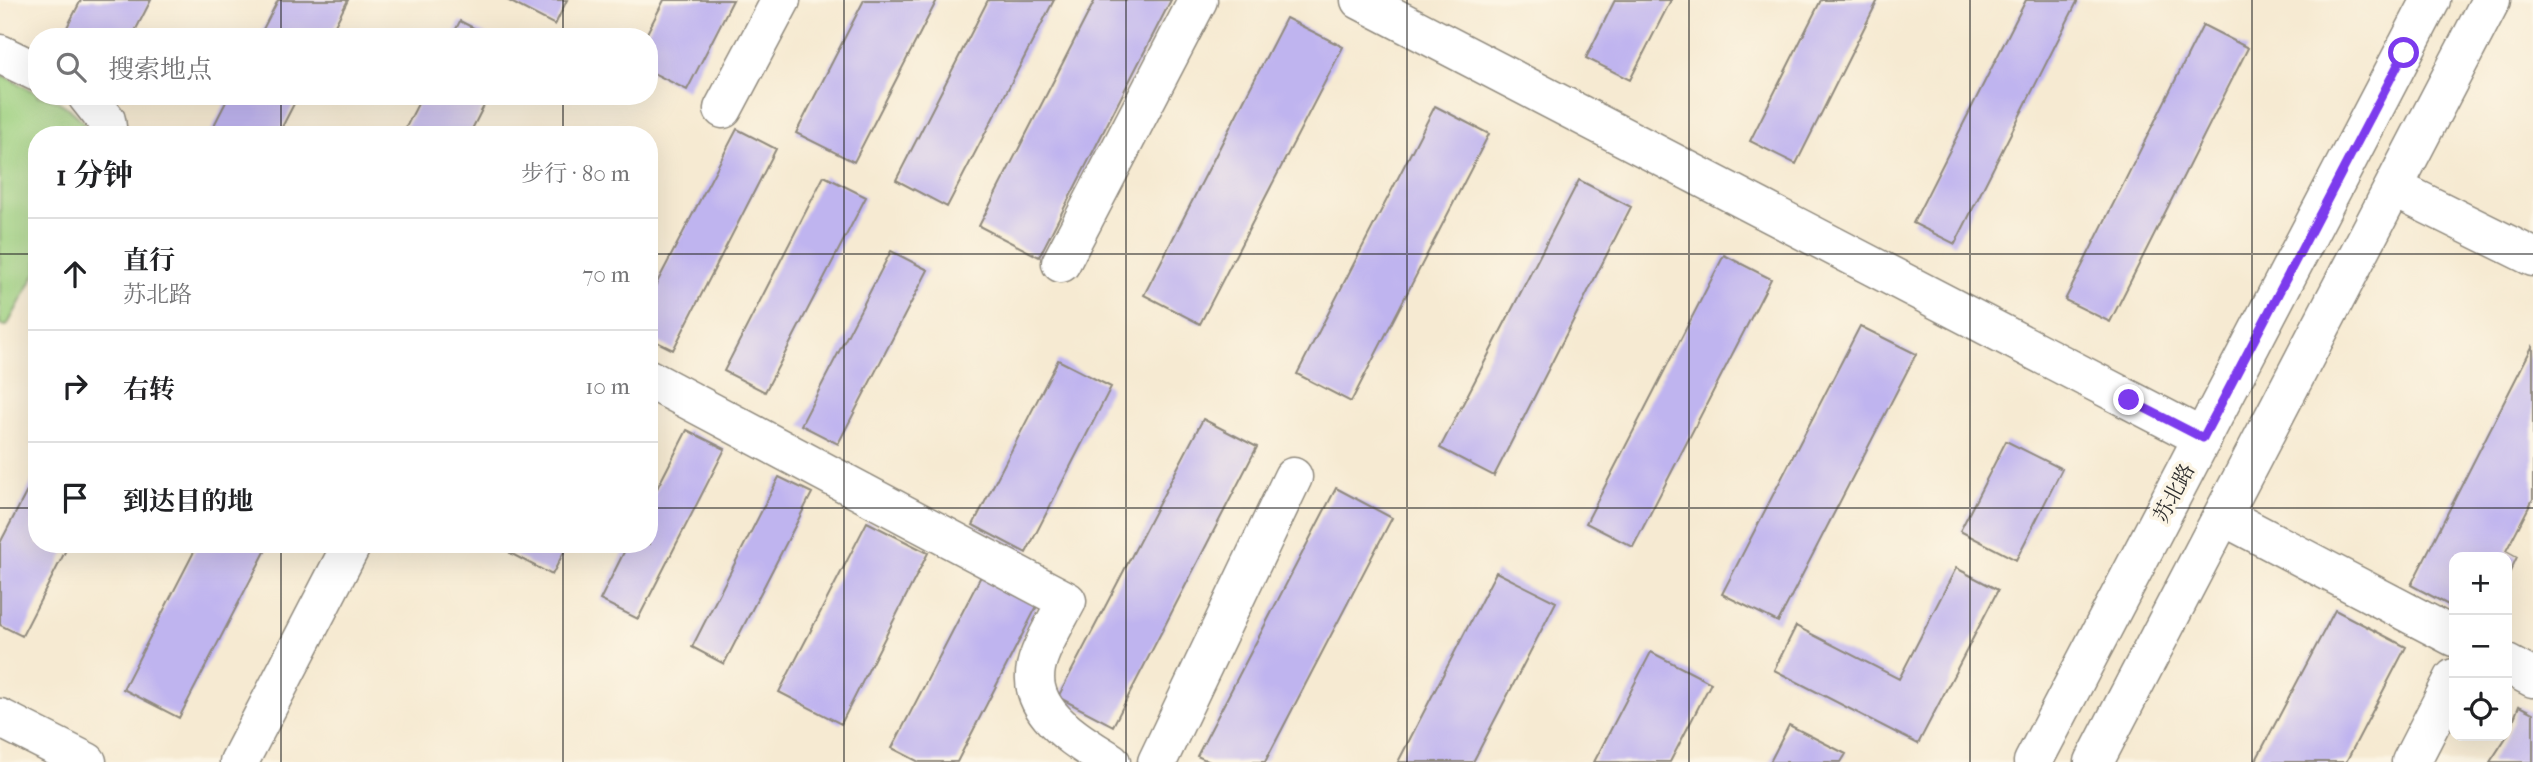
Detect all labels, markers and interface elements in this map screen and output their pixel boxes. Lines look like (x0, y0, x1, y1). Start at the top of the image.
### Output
search box (28, 28, 658, 105)
route start (2388, 37, 2419, 68)
icon: search (52, 48, 90, 86)
text: 搜索地点 (108, 54, 212, 85)
text: 1 分钟 (56, 158, 133, 193)
text: 步行 · 80 m (521, 160, 630, 187)
text: 直行 (123, 245, 175, 276)
icon: ahead (56, 255, 94, 293)
text: 70 m (582, 261, 630, 288)
text: 苏北路 (123, 281, 192, 308)
icon: right (56, 367, 94, 405)
text: 10 m (585, 373, 630, 400)
text: 右转 (123, 374, 175, 405)
route end (2113, 384, 2144, 415)
street label: 苏北路 (2149, 460, 2199, 526)
icon: arrive (56, 479, 94, 517)
text: 到达目的地 (123, 486, 253, 517)
map controls (2449, 552, 2512, 741)
button: + (2449, 552, 2512, 615)
button: − (2449, 615, 2512, 678)
button: locate (2449, 678, 2512, 741)

